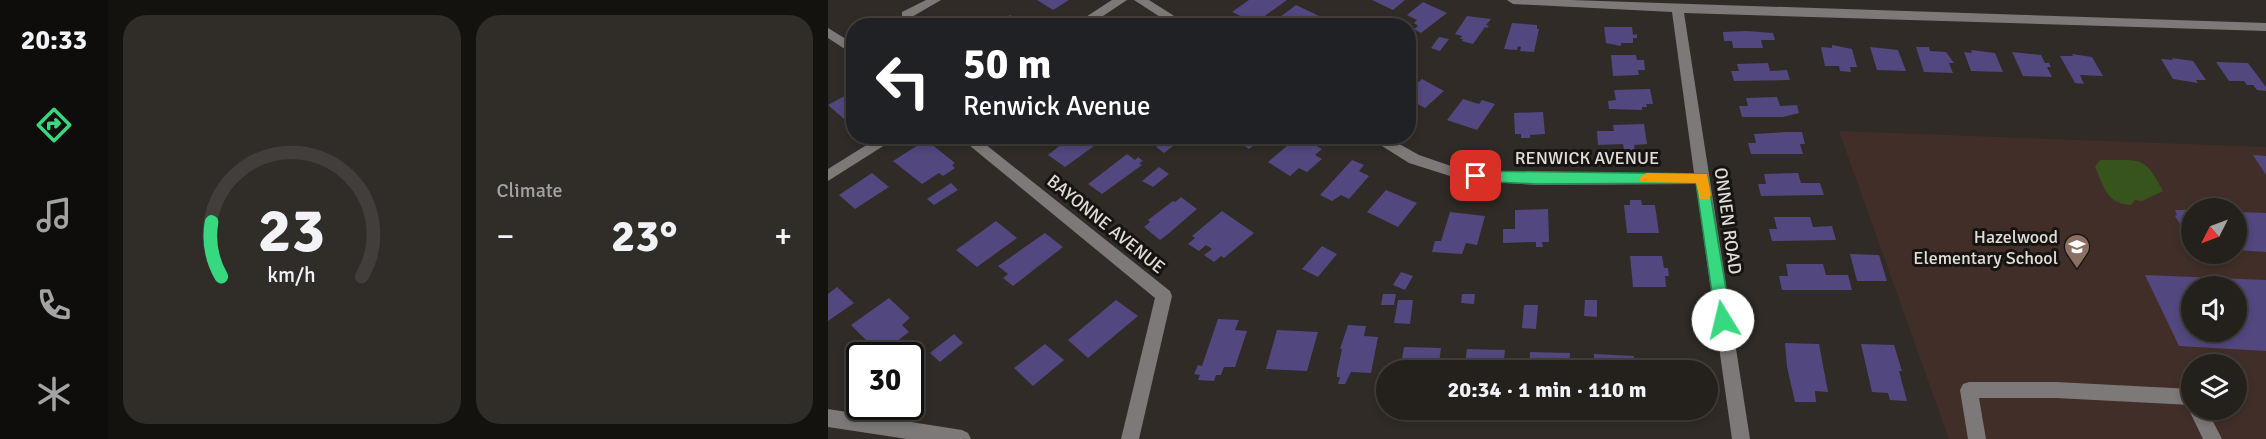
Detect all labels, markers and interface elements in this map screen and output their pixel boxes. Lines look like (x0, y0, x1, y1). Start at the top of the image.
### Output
text: 20:33 (21, 24, 87, 57)
text: 50 m (963, 39, 1052, 90)
icon: left (864, 42, 942, 120)
text: Renwick Avenue (963, 90, 1151, 123)
icon: directions (33, 104, 75, 146)
street label: RENWICK AVENUE (1515, 147, 1659, 169)
pin (1450, 150, 1501, 201)
icon: arrive (1459, 159, 1492, 192)
street label: ONNEN ROAD (1710, 166, 1746, 276)
street label: BAYONNE AVENUE (1043, 170, 1169, 278)
text: Climate (497, 178, 562, 203)
text: 23 (258, 192, 325, 269)
icon: music (33, 194, 75, 236)
north arrow (2181, 198, 2247, 264)
map controls (2181, 198, 2247, 420)
text: 23° (611, 209, 678, 264)
text: − (497, 216, 514, 257)
text: + (774, 216, 792, 257)
place label: Hazelwood Elementary School (1913, 226, 2058, 269)
school or university icon: Hazelwood Elementary School (2062, 232, 2092, 270)
text: km/h (267, 262, 316, 288)
button: sound (2181, 276, 2247, 342)
icon: phone (33, 284, 75, 326)
position arrow (1691, 288, 1755, 352)
speed limit sign: 30 (846, 342, 924, 420)
button: layers (2181, 354, 2247, 420)
icon: climate (33, 373, 75, 415)
text: 20:34 · 1 min · 110 m (1447, 376, 1647, 403)

